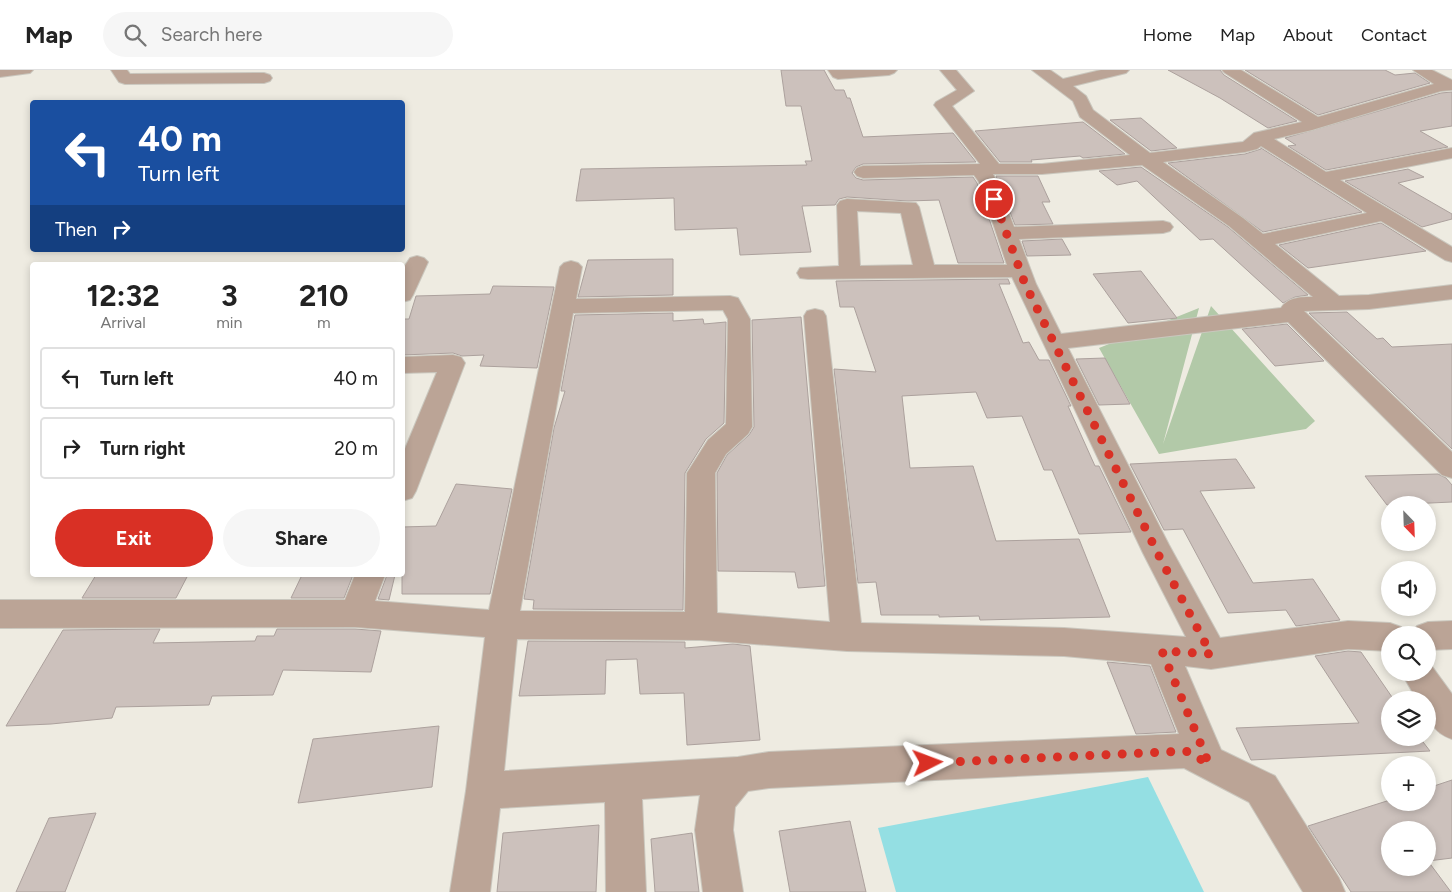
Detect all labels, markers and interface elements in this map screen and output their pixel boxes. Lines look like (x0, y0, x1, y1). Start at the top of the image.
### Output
search box (103, 12, 453, 57)
text: Map (25, 20, 73, 49)
icon: search (121, 21, 149, 49)
text: Search here (161, 23, 262, 46)
text: Home (1143, 24, 1192, 46)
text: Map (1220, 24, 1255, 46)
text: About (1283, 24, 1333, 46)
text: Contact (1361, 24, 1427, 46)
text: 40 m (138, 118, 222, 160)
icon: left (55, 120, 120, 185)
text: Turn left (138, 160, 220, 187)
pin (973, 178, 1015, 220)
icon: arrive (980, 185, 1008, 213)
icon: right (107, 215, 135, 243)
text: Then (55, 218, 97, 241)
text: 12:32 (87, 277, 160, 314)
text: 3 (221, 277, 238, 314)
text: 210 (299, 277, 348, 314)
text: Arrival (101, 313, 146, 332)
text: min (216, 313, 242, 332)
text: m (317, 313, 331, 332)
icon: left (57, 364, 85, 392)
text: Turn left (100, 367, 174, 390)
text: 40 m (333, 367, 378, 390)
icon: right (57, 434, 85, 462)
text: Turn right (100, 437, 186, 460)
text: 20 m (334, 437, 378, 460)
north arrow (1381, 496, 1436, 551)
map controls (1381, 496, 1436, 876)
button: Exit (55, 509, 213, 567)
button: Share (223, 509, 380, 567)
button: sound (1381, 561, 1436, 616)
button: search (1381, 626, 1436, 681)
button: layers (1381, 691, 1436, 746)
position arrow (901, 736, 953, 788)
button: + (1381, 756, 1436, 811)
button: − (1381, 821, 1436, 876)

